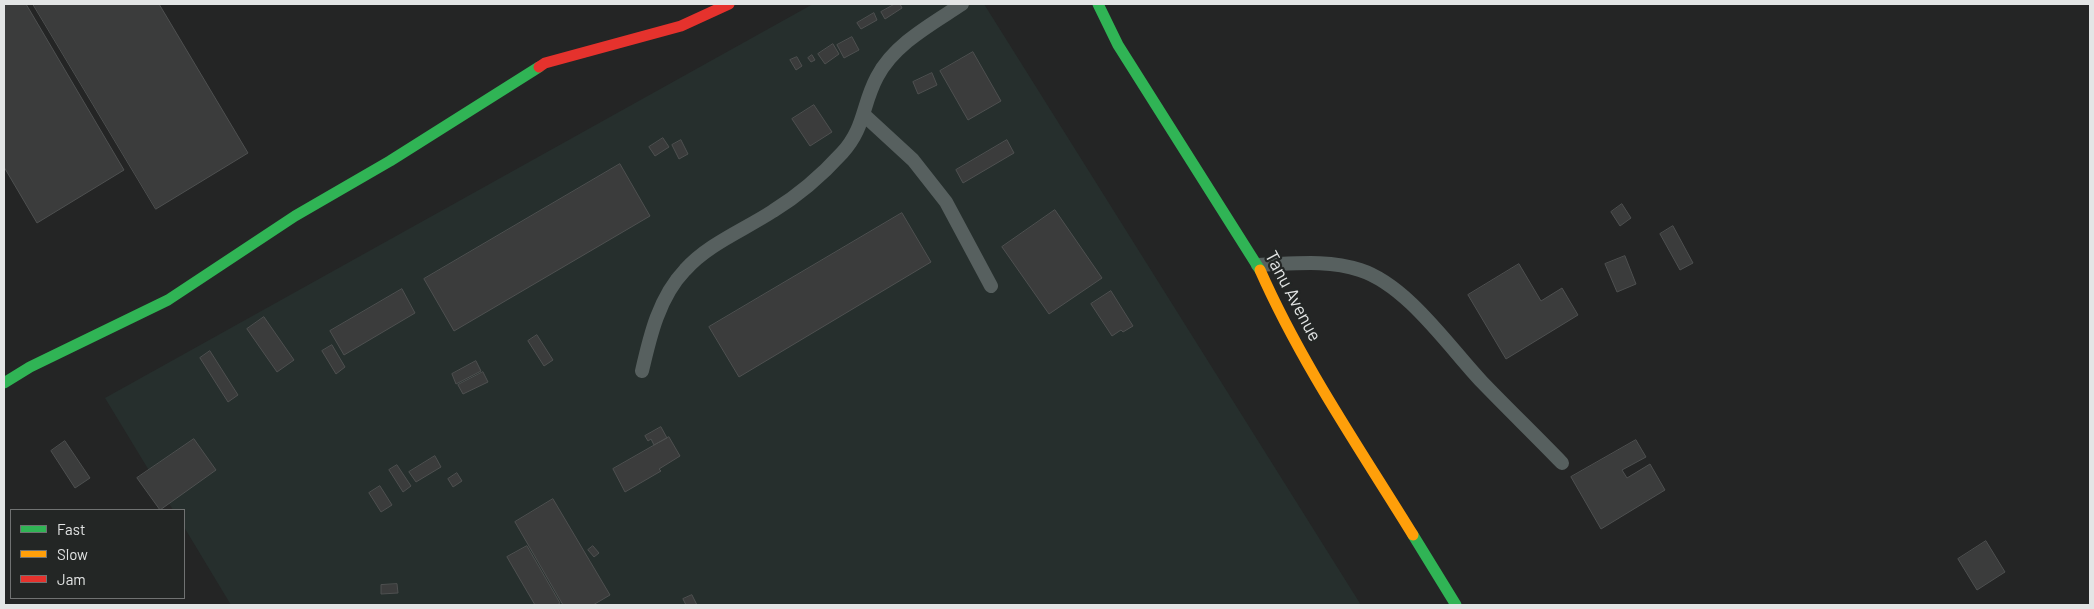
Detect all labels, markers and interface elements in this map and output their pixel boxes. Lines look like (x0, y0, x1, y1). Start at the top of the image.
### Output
street label: Tanu Avenue (1260, 247, 1326, 345)
legend (10, 509, 185, 599)
text: Fast (57, 520, 85, 538)
text: Slow (57, 545, 88, 563)
text: Jam (57, 570, 86, 588)

